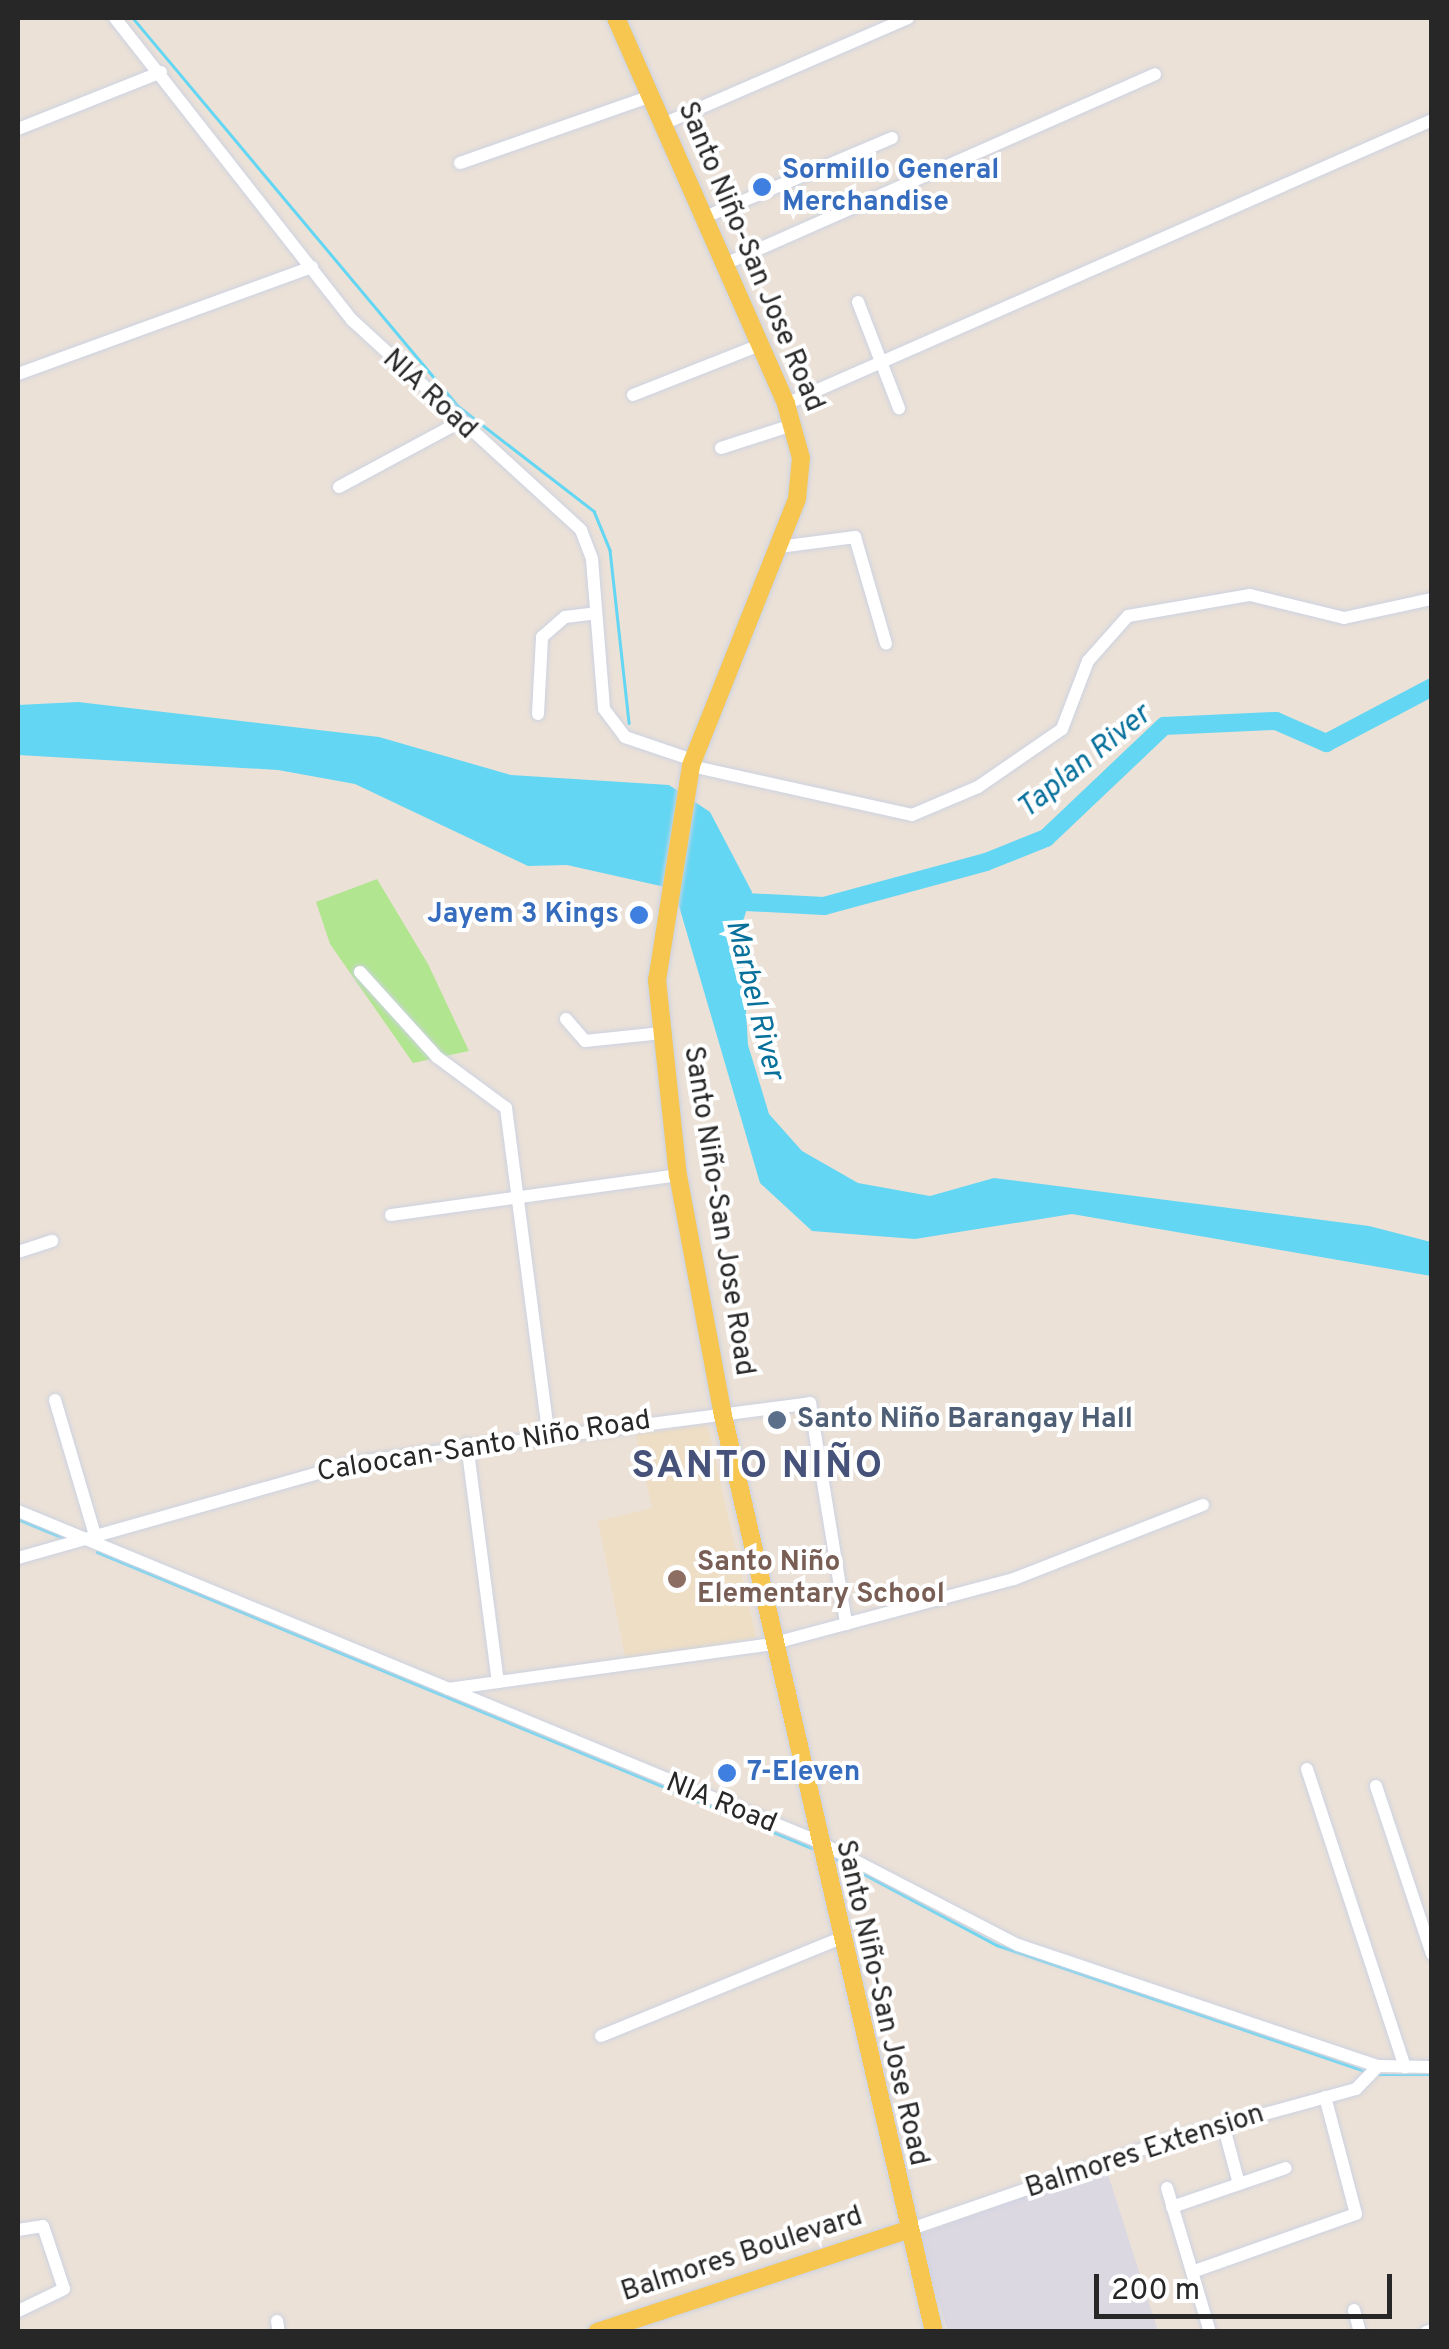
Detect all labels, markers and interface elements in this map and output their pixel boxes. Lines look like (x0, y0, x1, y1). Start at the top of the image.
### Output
street label: Santo Niño-San Jose Road (669, 97, 831, 417)
place label: Sormillo General Merchandise (782, 154, 999, 220)
marker: Sormillo General Merchandise (751, 176, 773, 198)
street label: NIA Road (375, 343, 483, 447)
water label: Taplan River (1011, 698, 1159, 828)
place label: Jayem 3 Kings (427, 898, 619, 932)
marker: Jayem 3 Kings (628, 904, 650, 926)
water label: Marbel River (716, 916, 790, 1084)
street label: Santo Niño-San Jose Road (675, 1044, 761, 1378)
place label: Santo Niño Barangay Hall (797, 1403, 1133, 1437)
street label: Caloocan-Santo Niño Road (315, 1404, 653, 1490)
marker: Santo Niño Barangay Hall (766, 1409, 788, 1431)
district label: SANTO NIÑO (631, 1445, 885, 1491)
place label: Santo Niño Elementary School (697, 1546, 945, 1612)
marker: Santo Niño Elementary School (666, 1568, 688, 1590)
place label: 7-Eleven (747, 1756, 860, 1790)
marker: 7-Eleven (716, 1762, 738, 1784)
street label: NIA Road (660, 1766, 782, 1842)
street label: Santo Niño-San Jose Road (827, 1837, 935, 2169)
street label: Balmores Extension (1021, 2098, 1269, 2206)
street label: Balmores Boulevard (617, 2200, 867, 2310)
scale bar (1099, 2254, 1396, 2316)
text: 200 m (1111, 2273, 1200, 2310)

